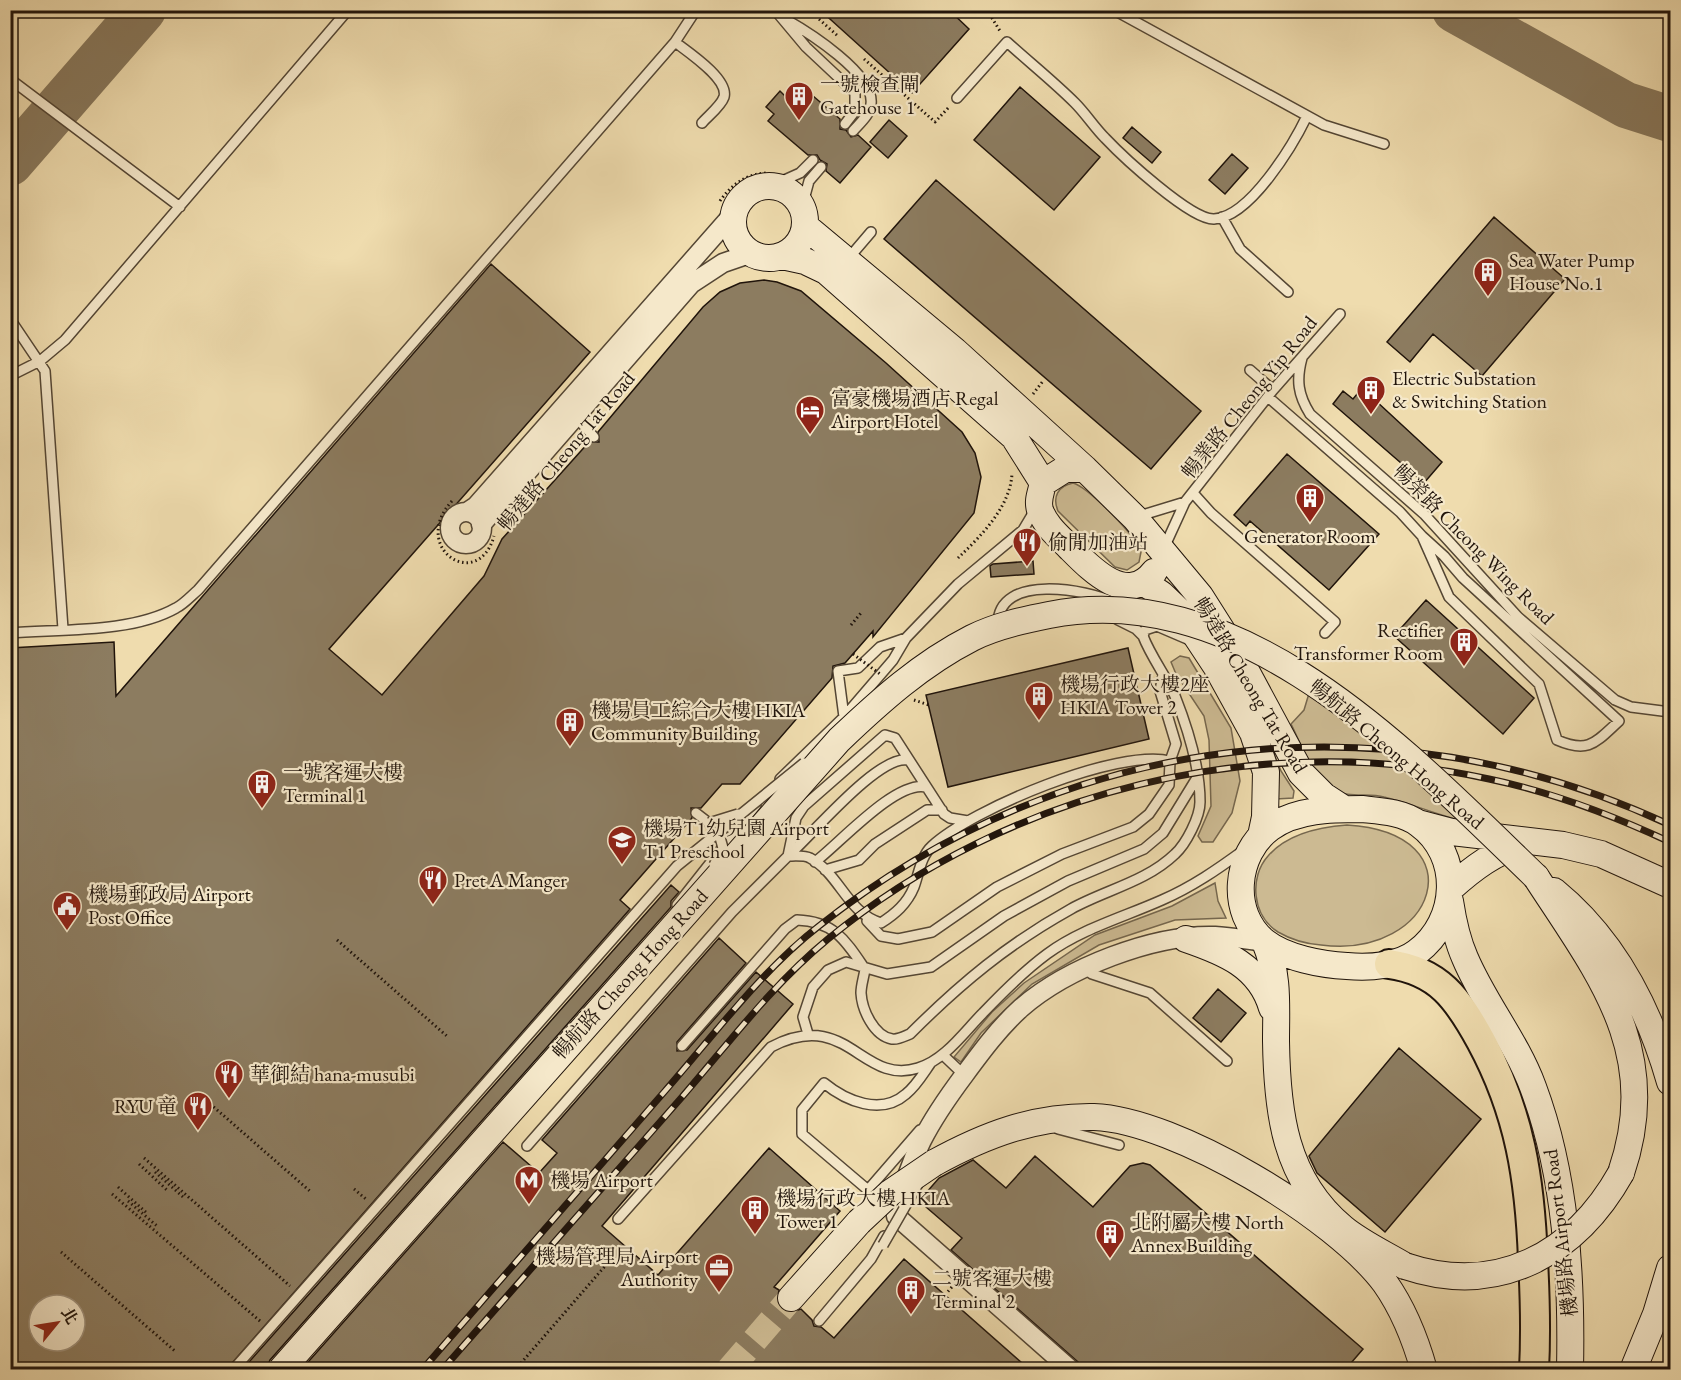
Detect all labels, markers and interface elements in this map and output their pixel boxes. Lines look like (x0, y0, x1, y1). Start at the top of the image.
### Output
place label: 一號檢查閘 Gatehouse 1 (820, 71, 920, 120)
building icon: 一號檢查閘 Gatehouse 1 (783, 80, 815, 122)
place label: Sea Water Pump House No.1 (1509, 247, 1635, 296)
building icon: Sea Water Pump House No.1 (1472, 256, 1504, 298)
street label: 暢業路 Cheong Yip Road (1175, 310, 1323, 484)
street label: 暢達路 Cheong Tat Road (492, 365, 641, 536)
place label: Electric Substation & Switching Station (1392, 365, 1548, 414)
building icon: Electric Substation & Switching Station (1355, 374, 1387, 416)
place label: 富豪機場酒店 Regal Airport Hotel (830, 385, 999, 434)
hotel icon: 富豪機場酒店 Regal Airport Hotel (794, 394, 826, 436)
street label: 暢榮路 Cheong Wing Road (1388, 458, 1561, 631)
building icon: Generator Room (1294, 482, 1326, 524)
place label: Generator Room (1244, 523, 1376, 549)
restaurant icon: 偷閒加油站 (1011, 526, 1043, 568)
place label: 偷閒加油站 (1048, 529, 1148, 555)
street label: 暢達路 Cheong Tat Road (1188, 592, 1314, 778)
place label: Rectifier Transformer Room (1294, 617, 1443, 666)
building icon: Rectifier Transformer Room (1448, 626, 1480, 668)
place label: 機場行政大樓2座 HKIA Tower 2 (1060, 671, 1210, 720)
street label: 暢航路 Cheong Hong Road (1304, 673, 1490, 835)
building icon: 機場行政大樓2座 HKIA Tower 2 (1023, 680, 1055, 722)
place label: 機場員工綜合大樓 HKIA Community Building (591, 697, 806, 746)
building icon: 機場員工綜合大樓 HKIA Community Building (554, 706, 586, 748)
place label: 一號客運大樓 Terminal 1 (283, 759, 403, 808)
building icon: 一號客運大樓 Terminal 1 (246, 768, 278, 810)
place label: 機場T1幼兒園 Airport T1 Preschool (643, 815, 829, 864)
school or university icon: 機場T1幼兒園 Airport T1 Preschool (606, 824, 638, 866)
restaurant icon: Pret A Manger (417, 864, 449, 906)
place label: Pret A Manger (454, 867, 567, 893)
place label: 機場郵政局 Airport Post Office (88, 881, 251, 930)
street label: 暢航路 Cheong Hong Road (547, 883, 714, 1065)
public building icon: 機場郵政局 Airport Post Office (51, 890, 83, 932)
restaurant icon: 華御結 hana-musubi (213, 1058, 245, 1100)
place label: 華御結 hana-musubi (250, 1061, 415, 1087)
restaurant icon: RYU 竜 (182, 1090, 214, 1132)
place label: RYU 竜 (114, 1093, 177, 1119)
street label: 機場路 Airport Road (1537, 1147, 1583, 1318)
metro station icon: 機場 Airport (513, 1164, 545, 1206)
place label: 機場 Airport (550, 1167, 653, 1193)
place label: 機場行政大樓 HKIA Tower 1 (776, 1185, 951, 1234)
building icon: 機場行政大樓 HKIA Tower 1 (739, 1194, 771, 1236)
place label: 北附屬大樓 North Annex Building (1130, 1209, 1284, 1258)
building icon: 北附屬大樓 North Annex Building (1094, 1218, 1126, 1260)
place label: 機場管理局 Airport Authority (535, 1243, 699, 1292)
office icon: 機場管理局 Airport Authority (703, 1252, 735, 1294)
place label: 二號客運大樓 Terminal 2 (932, 1265, 1052, 1314)
building icon: 二號客運大樓 Terminal 2 (895, 1274, 927, 1316)
north arrow (27, 1293, 87, 1353)
text: 北 (56, 1304, 83, 1328)

